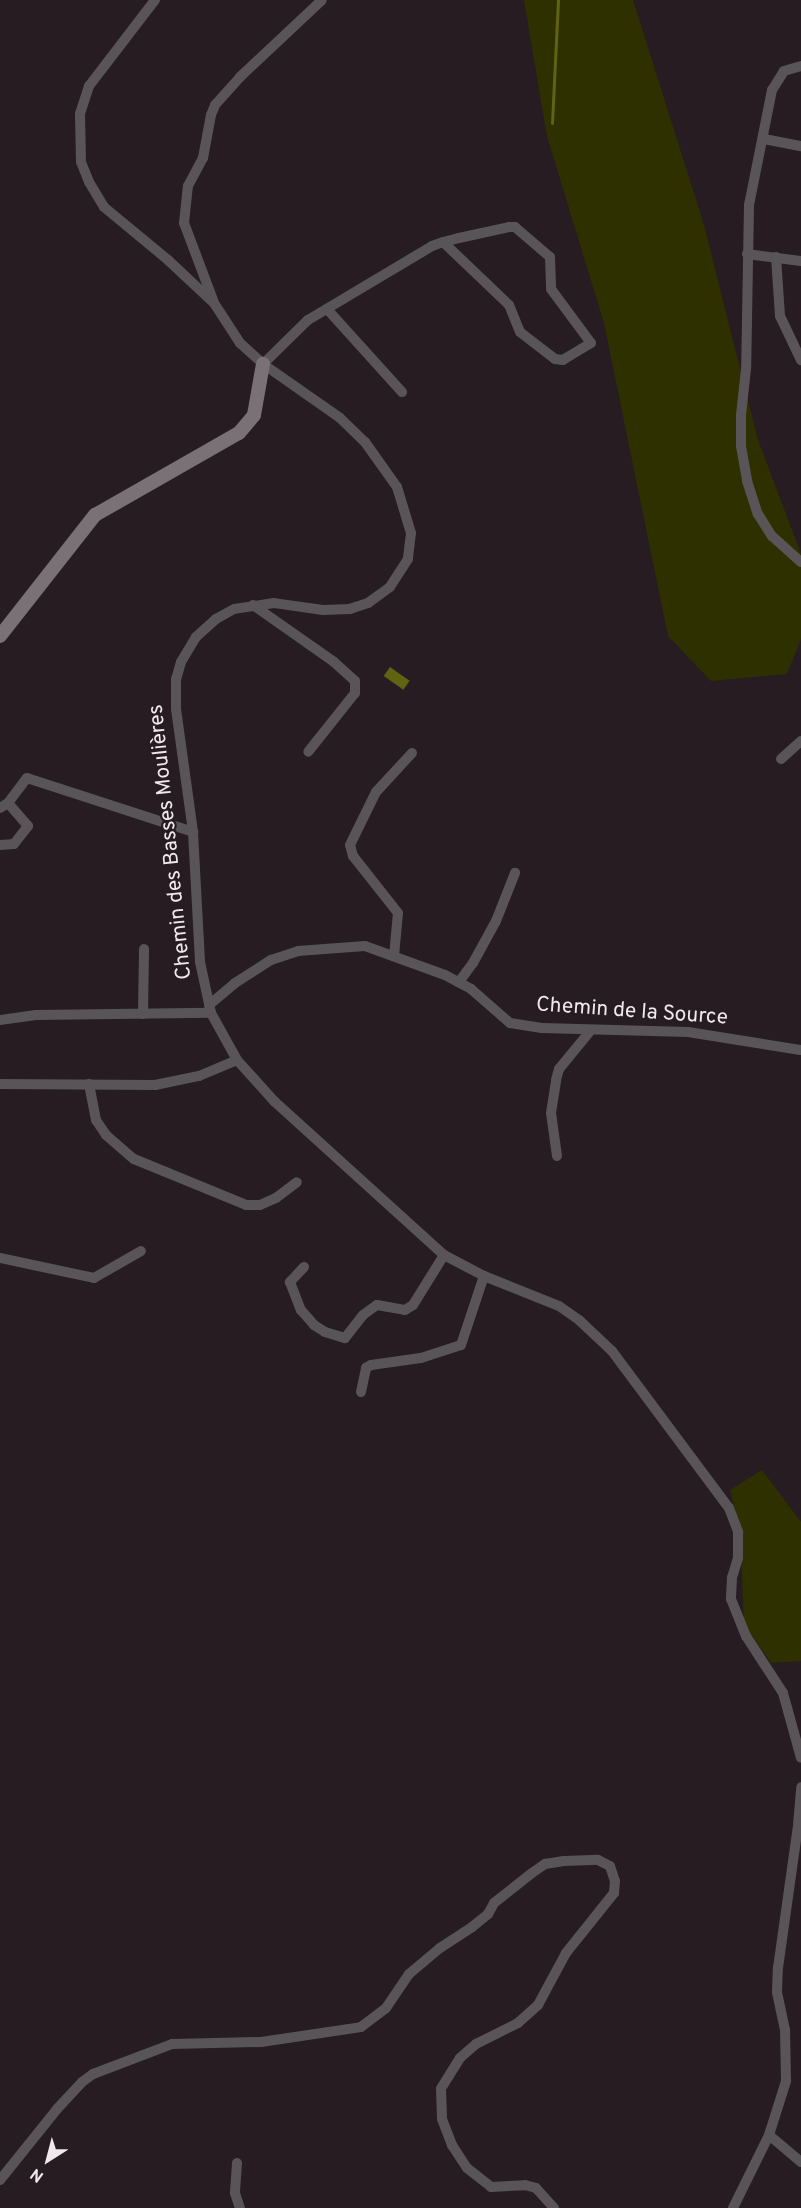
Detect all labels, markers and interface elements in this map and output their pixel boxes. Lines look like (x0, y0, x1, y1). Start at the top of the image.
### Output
street label: Chemin des Basses Moulières (144, 703, 198, 981)
street label: Chemin de la Source (535, 993, 729, 1031)
north arrow (18, 2130, 78, 2190)
text: N (27, 2163, 48, 2186)

